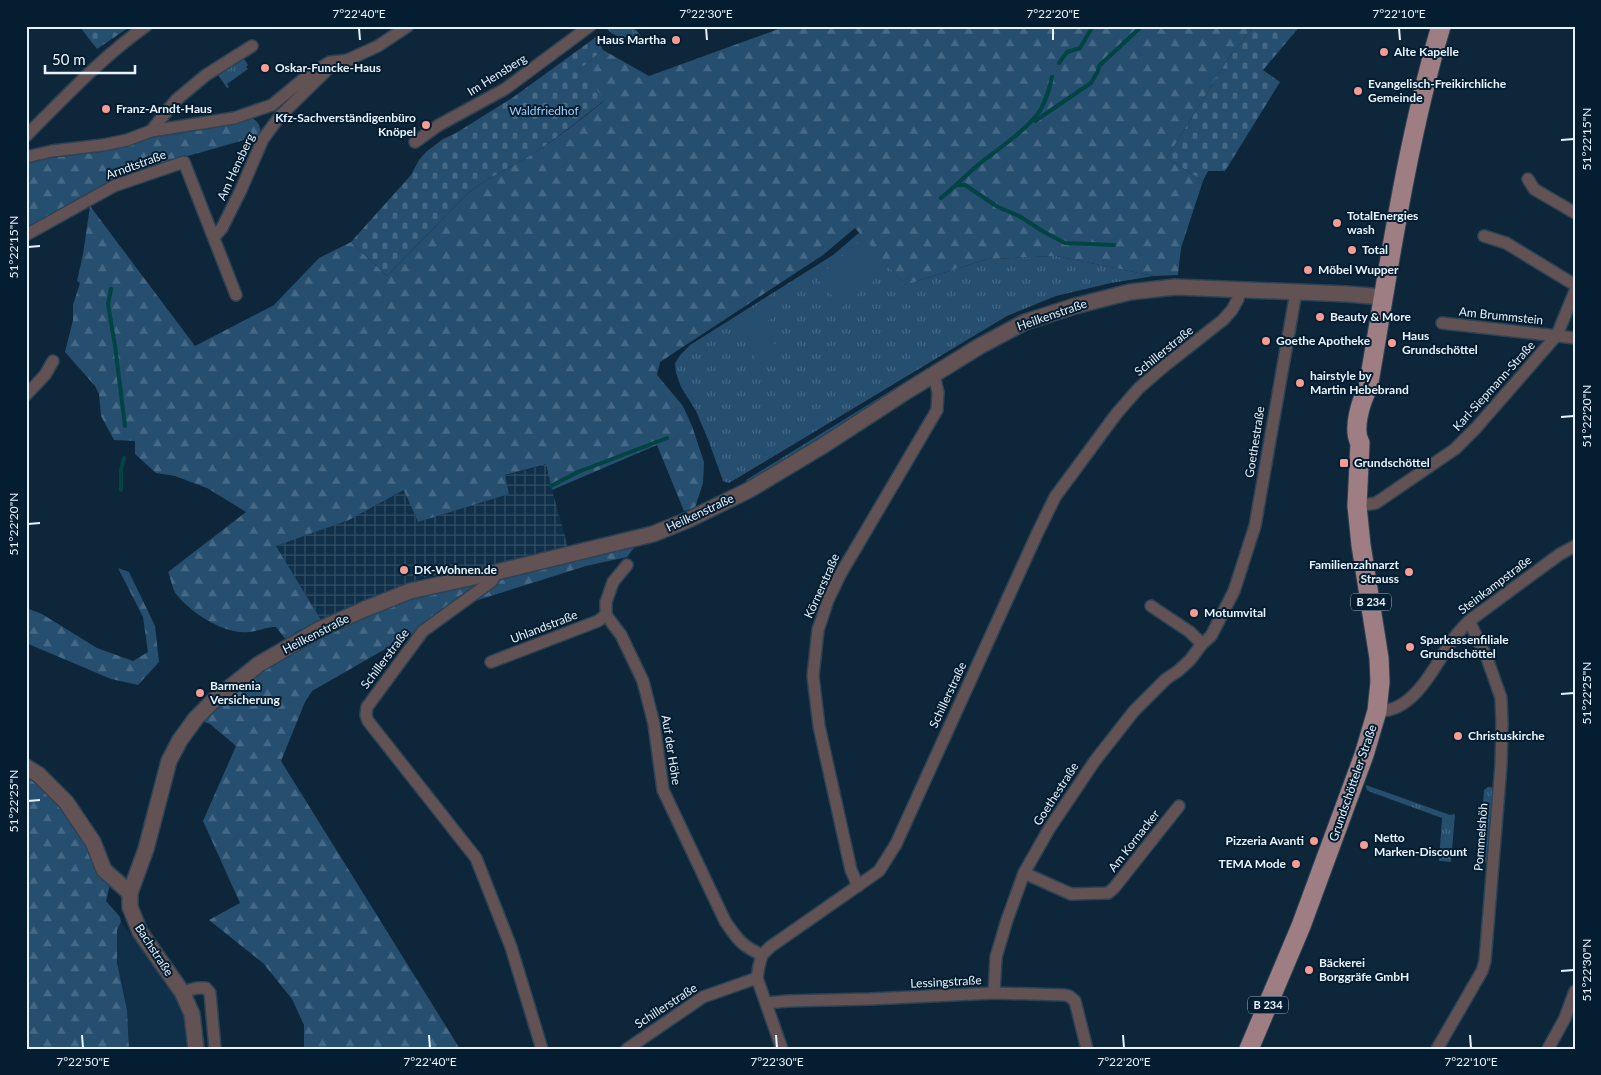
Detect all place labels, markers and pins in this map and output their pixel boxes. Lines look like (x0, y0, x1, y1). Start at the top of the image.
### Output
place label: Haus Martha (597, 32, 666, 47)
marker: Haus Martha (670, 34, 682, 46)
place label: Alte Kapelle (1393, 44, 1460, 59)
marker: Alte Kapelle (1378, 46, 1390, 58)
place label: Oskar-Funcke-Haus (275, 60, 381, 75)
marker: Oskar-Funcke-Haus (259, 62, 271, 74)
place label: Evangelisch-Freikirchliche Gemeinde (1368, 76, 1507, 105)
marker: Evangelisch-Freikirchliche Gemeinde (1352, 85, 1364, 97)
place label: Franz-Arndt-Haus (116, 101, 212, 116)
marker: Franz-Arndt-Haus (100, 103, 112, 115)
place label: Kfz-Sachverständigenbüro Knöpel (275, 110, 416, 139)
marker: Kfz-Sachverständigenbüro Knöpel (420, 119, 432, 131)
place label: TotalEnergies wash (1347, 208, 1418, 237)
marker: TotalEnergies wash (1331, 217, 1343, 229)
place label: Total (1362, 242, 1388, 257)
marker: Total (1346, 244, 1358, 256)
place label: Möbel Wupper (1318, 262, 1399, 277)
marker: Möbel Wupper (1302, 264, 1314, 276)
place label: Beauty & More (1330, 309, 1411, 324)
marker: Beauty & More (1314, 311, 1326, 323)
place label: Haus Grundschöttel (1402, 328, 1478, 357)
place label: Goethe Apotheke (1276, 333, 1371, 348)
marker: Goethe Apotheke (1260, 335, 1272, 347)
marker: Haus Grundschöttel (1386, 337, 1398, 349)
place label: hairstyle by Martin Hebebrand (1310, 368, 1409, 397)
marker: hairstyle by Martin Hebebrand (1294, 377, 1306, 389)
place label: Grundschöttel (1354, 455, 1430, 470)
marker: Grundschöttel (1338, 457, 1350, 469)
place label: Familienzahnarzt Strauss (1309, 557, 1400, 586)
place label: DK-Wohnen.de (414, 562, 497, 577)
marker: DK-Wohnen.de (398, 564, 410, 576)
marker: Familienzahnarzt Strauss (1403, 566, 1415, 578)
place label: Motumvital (1204, 605, 1266, 620)
marker: Motumvital (1188, 607, 1200, 619)
place label: Sparkassenfiliale Grundschöttel (1420, 632, 1509, 661)
marker: Sparkassenfiliale Grundschöttel (1404, 641, 1416, 653)
place label: Barmenia Versicherung (209, 678, 281, 707)
marker: Barmenia Versicherung (194, 687, 206, 699)
place label: Christuskirche (1468, 728, 1545, 743)
marker: Christuskirche (1452, 730, 1464, 742)
place label: Netto Marken-Discount (1374, 830, 1468, 859)
place label: Pizzeria Avanti (1226, 833, 1304, 848)
marker: Pizzeria Avanti (1308, 835, 1320, 847)
marker: Netto Marken-Discount (1358, 839, 1370, 851)
place label: TEMA Mode (1218, 856, 1287, 871)
marker: TEMA Mode (1290, 858, 1302, 870)
place label: Bäckerei Borggräfe GmbH (1319, 955, 1409, 984)
marker: Bäckerei Borggräfe GmbH (1303, 964, 1315, 976)

